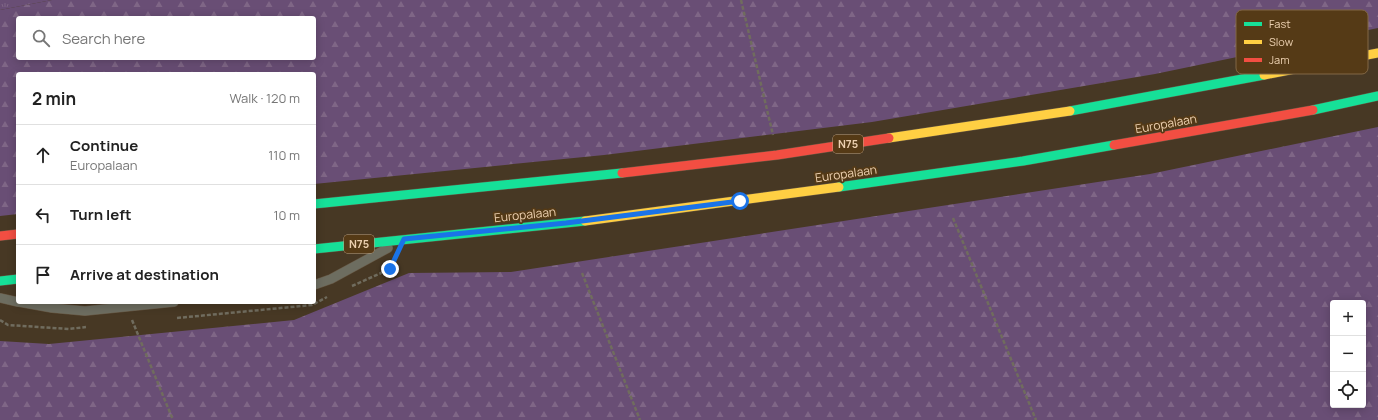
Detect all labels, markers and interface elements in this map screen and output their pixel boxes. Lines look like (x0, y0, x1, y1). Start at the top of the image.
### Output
legend (1236, 10, 1368, 74)
search box (16, 16, 316, 60)
text: Fast (1269, 16, 1291, 31)
icon: search (30, 27, 52, 49)
text: Search here (62, 28, 145, 49)
text: Slow (1269, 34, 1294, 49)
text: Jam (1269, 52, 1290, 67)
text: 2 min (32, 87, 76, 110)
text: Walk · 120 m (230, 89, 300, 107)
street label: Europalaan (1134, 110, 1198, 137)
text: Continue (70, 135, 138, 156)
road number: N75 (833, 135, 863, 153)
icon: ahead (32, 144, 54, 166)
text: 110 m (268, 146, 300, 164)
text: Europalaan (70, 156, 138, 174)
street label: Europalaan (814, 161, 878, 186)
route start (731, 192, 749, 210)
street label: Europalaan (493, 203, 557, 226)
icon: left (32, 204, 54, 226)
text: Turn left (70, 204, 132, 225)
text: 10 m (273, 206, 300, 224)
road number: N75 (344, 235, 374, 253)
route end (381, 260, 399, 278)
icon: arrive (32, 264, 54, 286)
text: Arrive at destination (70, 264, 219, 285)
map controls (1330, 300, 1366, 408)
button: + (1330, 300, 1366, 336)
button: − (1330, 336, 1366, 372)
button: locate (1330, 372, 1366, 408)

